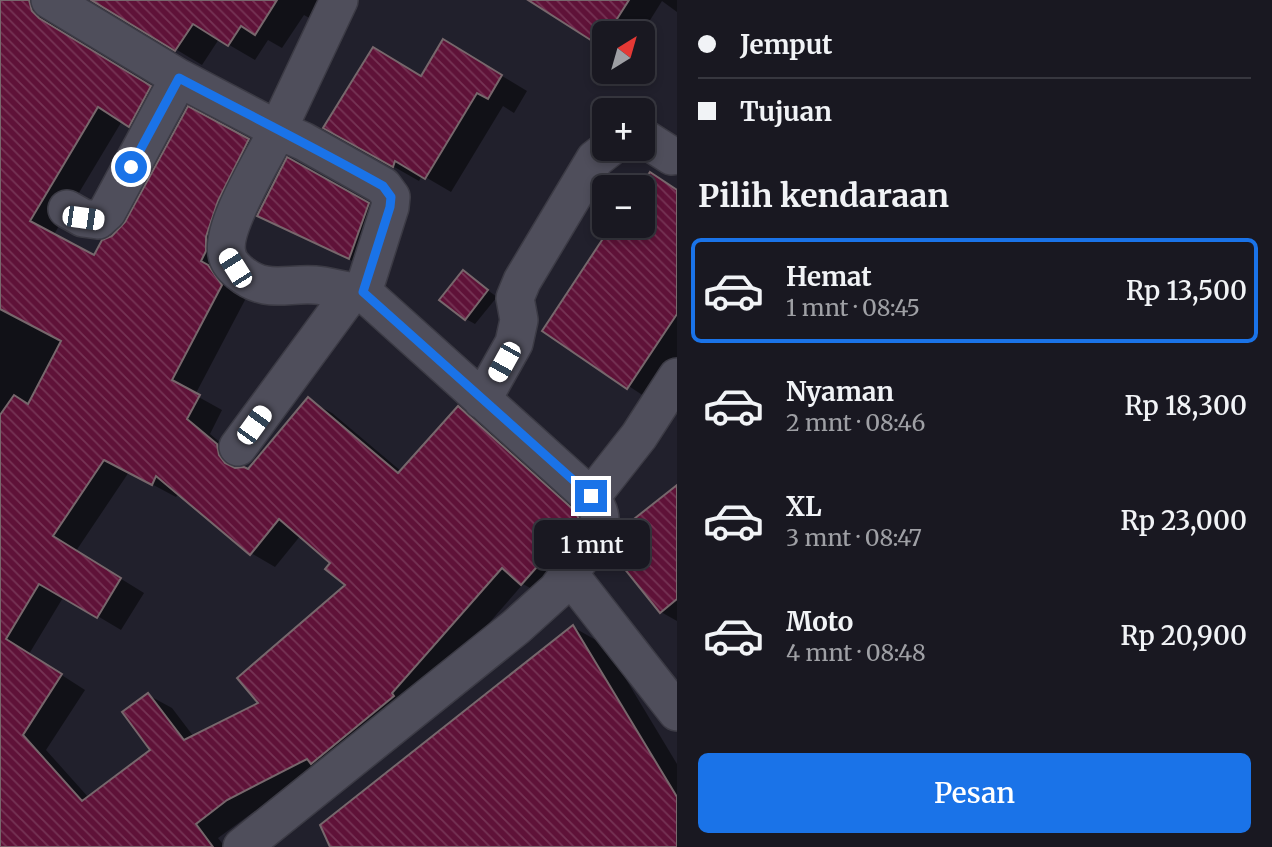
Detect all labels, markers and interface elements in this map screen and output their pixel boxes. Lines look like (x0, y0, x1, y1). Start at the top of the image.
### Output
north arrow (592, 21, 654, 84)
map controls (592, 21, 655, 238)
text: Jemput (740, 28, 833, 61)
text: Tujuan (740, 95, 832, 128)
button: + (592, 98, 655, 161)
route start (115, 151, 147, 183)
button: − (592, 175, 655, 238)
text: Pilih kendaraan (698, 176, 949, 216)
car (61, 205, 106, 231)
car (215, 245, 256, 291)
icon: car (702, 259, 765, 322)
text: Hemat (786, 260, 872, 293)
text: Rp 13,500 (1126, 274, 1247, 307)
text: 1 mnt · 08:45 (786, 293, 920, 322)
car (485, 339, 524, 385)
icon: car (702, 374, 765, 437)
text: Nyaman (786, 375, 894, 408)
text: Rp 18,300 (1125, 389, 1247, 422)
car (234, 402, 275, 448)
text: 2 mnt · 08:46 (786, 408, 925, 437)
route end (575, 480, 607, 512)
icon: car (702, 489, 765, 552)
text: XL (786, 490, 822, 523)
text: Rp 23,000 (1121, 504, 1247, 537)
callout: 1 mnt (533, 520, 649, 570)
text: 3 mnt · 08:47 (786, 523, 922, 552)
text: 1 mnt (560, 530, 624, 559)
icon: car (702, 604, 765, 667)
text: Moto (786, 605, 853, 638)
text: Rp 20,900 (1120, 619, 1247, 652)
text: 4 mnt · 08:48 (786, 638, 926, 667)
button: Pesan (698, 753, 1251, 833)

